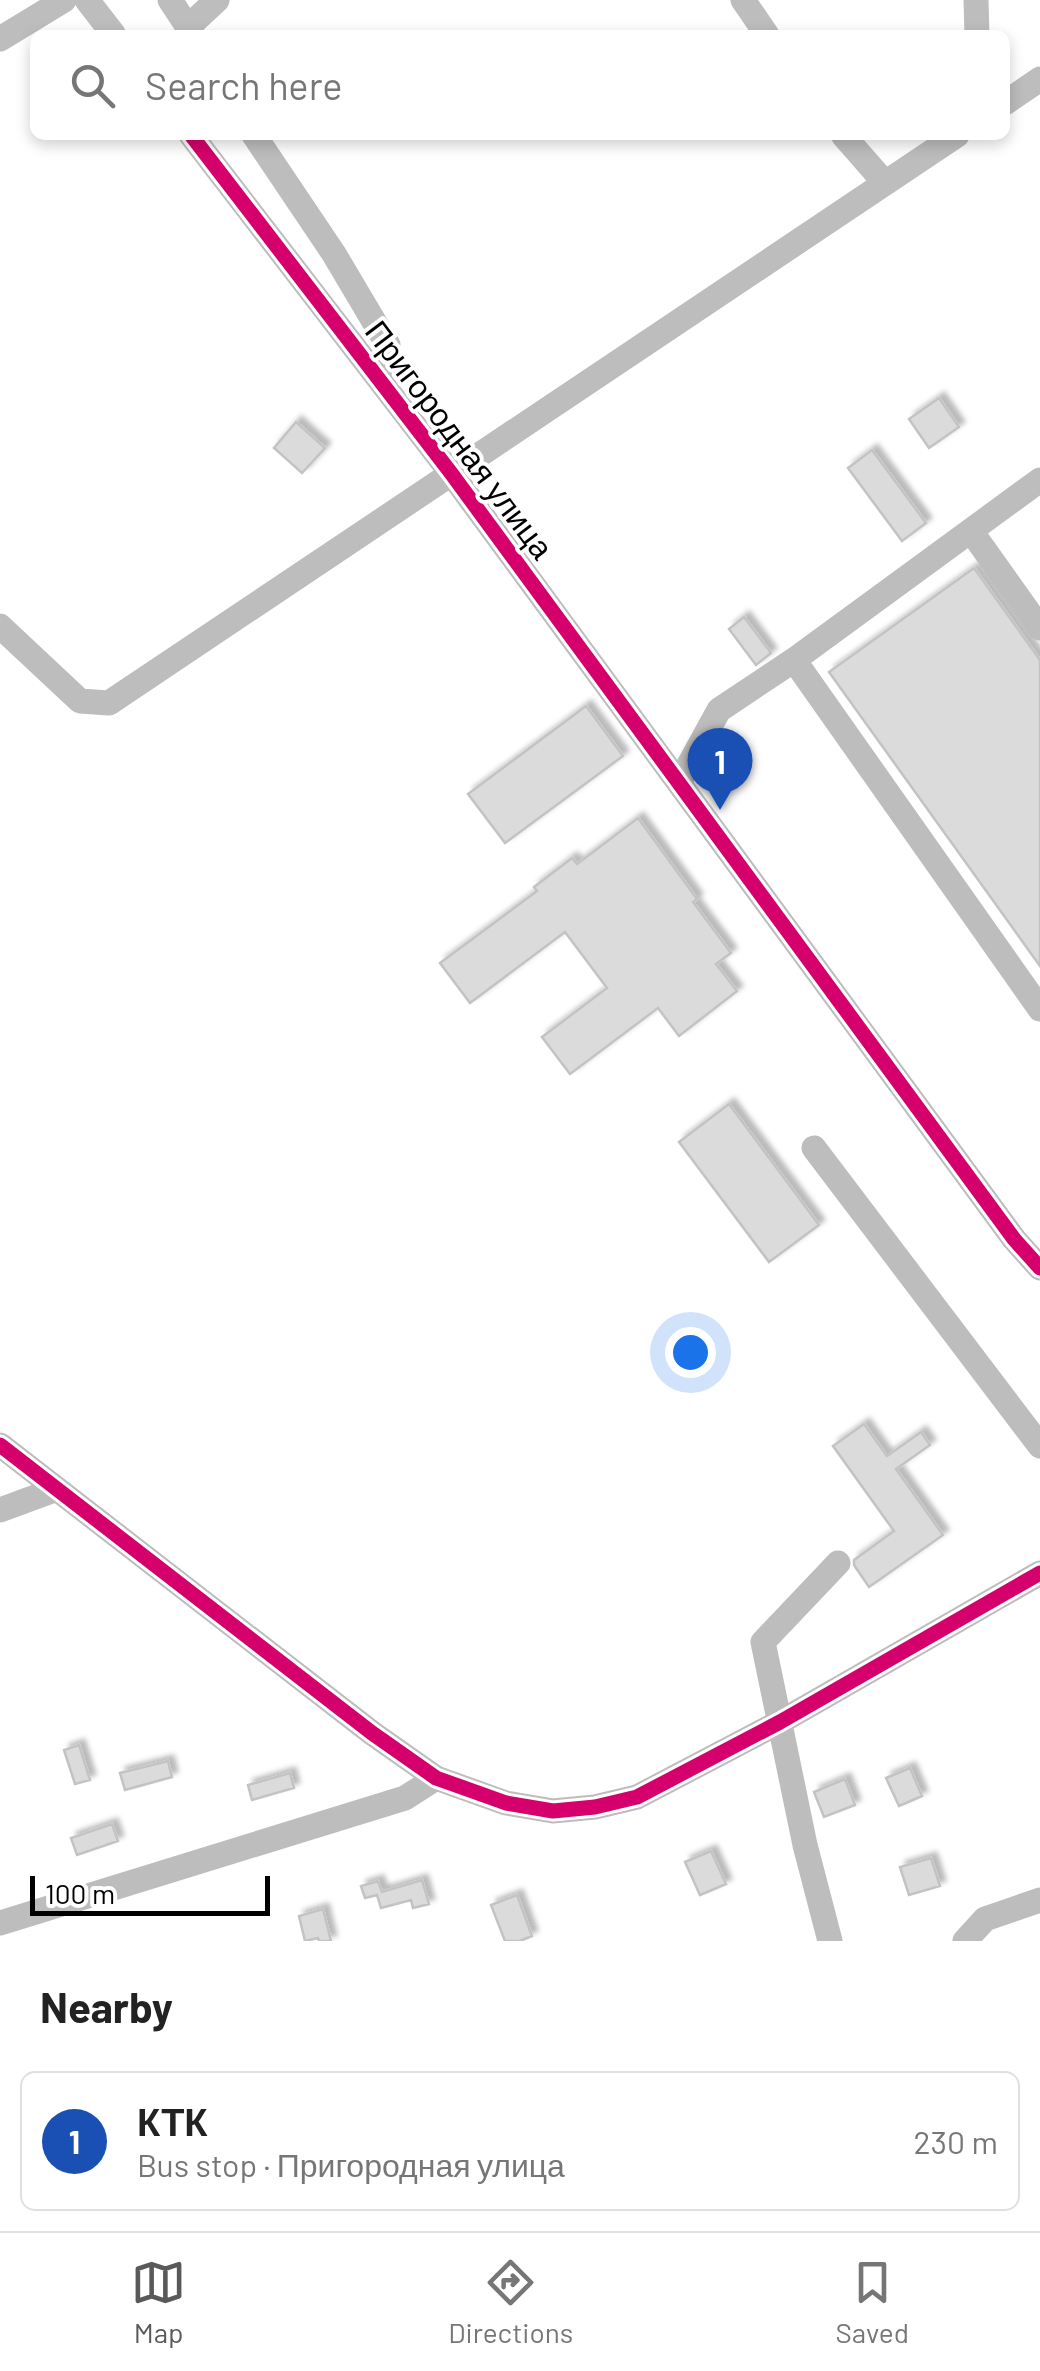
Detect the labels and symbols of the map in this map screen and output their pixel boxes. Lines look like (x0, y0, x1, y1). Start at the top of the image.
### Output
street label: Пригородная улица (358, 312, 563, 566)
pin: 1 (688, 728, 752, 810)
your location (665, 1327, 716, 1378)
scale bar (30, 1871, 270, 1916)

